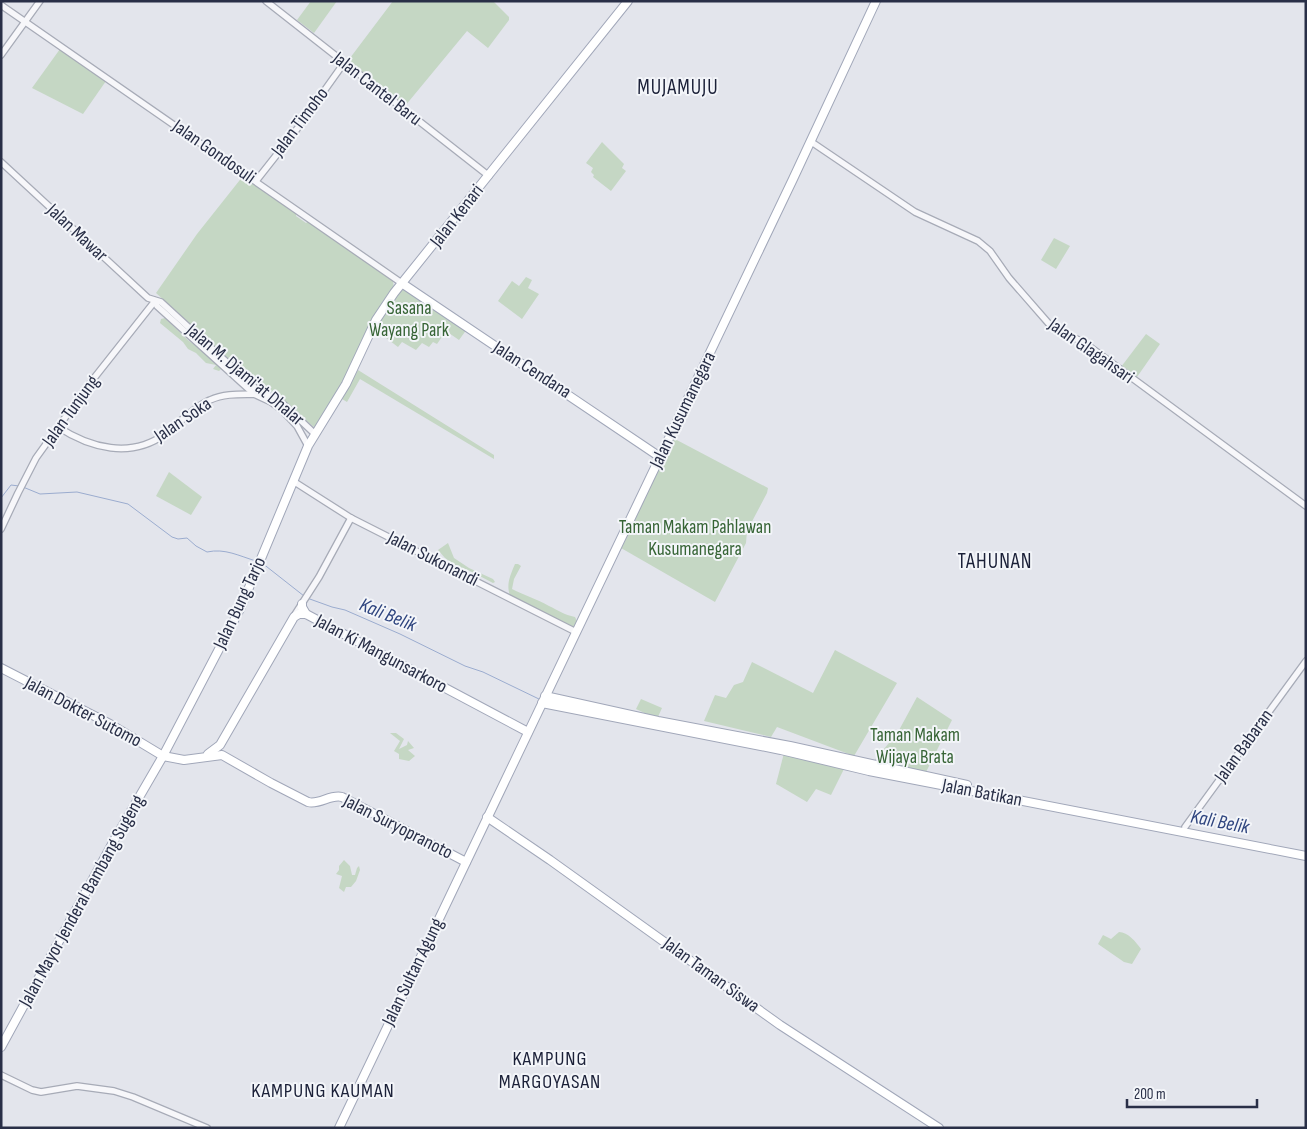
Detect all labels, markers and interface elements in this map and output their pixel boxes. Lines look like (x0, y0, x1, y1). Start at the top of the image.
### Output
street label: Jalan Cantel Baru (327, 46, 426, 131)
district label: MUJAMUJU (637, 75, 719, 100)
street label: Jalan Timoho (266, 83, 333, 162)
street label: Jalan Gondosuli (167, 114, 260, 189)
street label: Jalan Kenari (425, 180, 489, 253)
street label: Jalan Mawar (41, 198, 113, 267)
park label: Sasana Wayang Park (369, 297, 450, 342)
street label: Jalan Glagahsari (1043, 312, 1138, 389)
street label: Jalan M. Djami'at Dhalar (180, 318, 309, 431)
street label: Jalan Cendana (488, 336, 575, 404)
street label: Jalan Kusumanegara (644, 348, 721, 473)
street label: Jalan Tunjung (37, 370, 105, 452)
street label: Jalan Soka (149, 393, 216, 448)
park label: Taman Makam Pahlawan Kusumanegara (619, 516, 771, 561)
street label: Jalan Sukonandi (383, 526, 482, 592)
district label: TAHUNAN (957, 549, 1033, 574)
street label: Jalan Bung Tarjo (208, 553, 271, 654)
water label: Kali Belik (356, 593, 420, 637)
street label: Jalan Ki Mangunsarkoro (310, 609, 451, 698)
street label: Jalan Dokter Sutomo (20, 671, 145, 752)
street label: Jalan Babaran (1209, 705, 1278, 788)
park label: Taman Makam Wijaya Brata (870, 724, 960, 769)
street label: Jalan Batikan (939, 774, 1024, 812)
street label: Jalan Suryopranoto (338, 789, 457, 864)
street label: Jalan Mayor Jenderal Bambang Sugeng (14, 791, 150, 1012)
water label: Kali Belik (1189, 805, 1252, 840)
street label: Jalan Sultan Agung (377, 914, 449, 1030)
street label: Jalan Taman Siswa (657, 932, 764, 1018)
district label: KAMPUNG MARGOYASAN (499, 1047, 601, 1094)
scale bar (1127, 1076, 1257, 1108)
district label: KAMPUNG KAUMAN (251, 1079, 395, 1103)
text: 200 m (1134, 1085, 1166, 1104)

